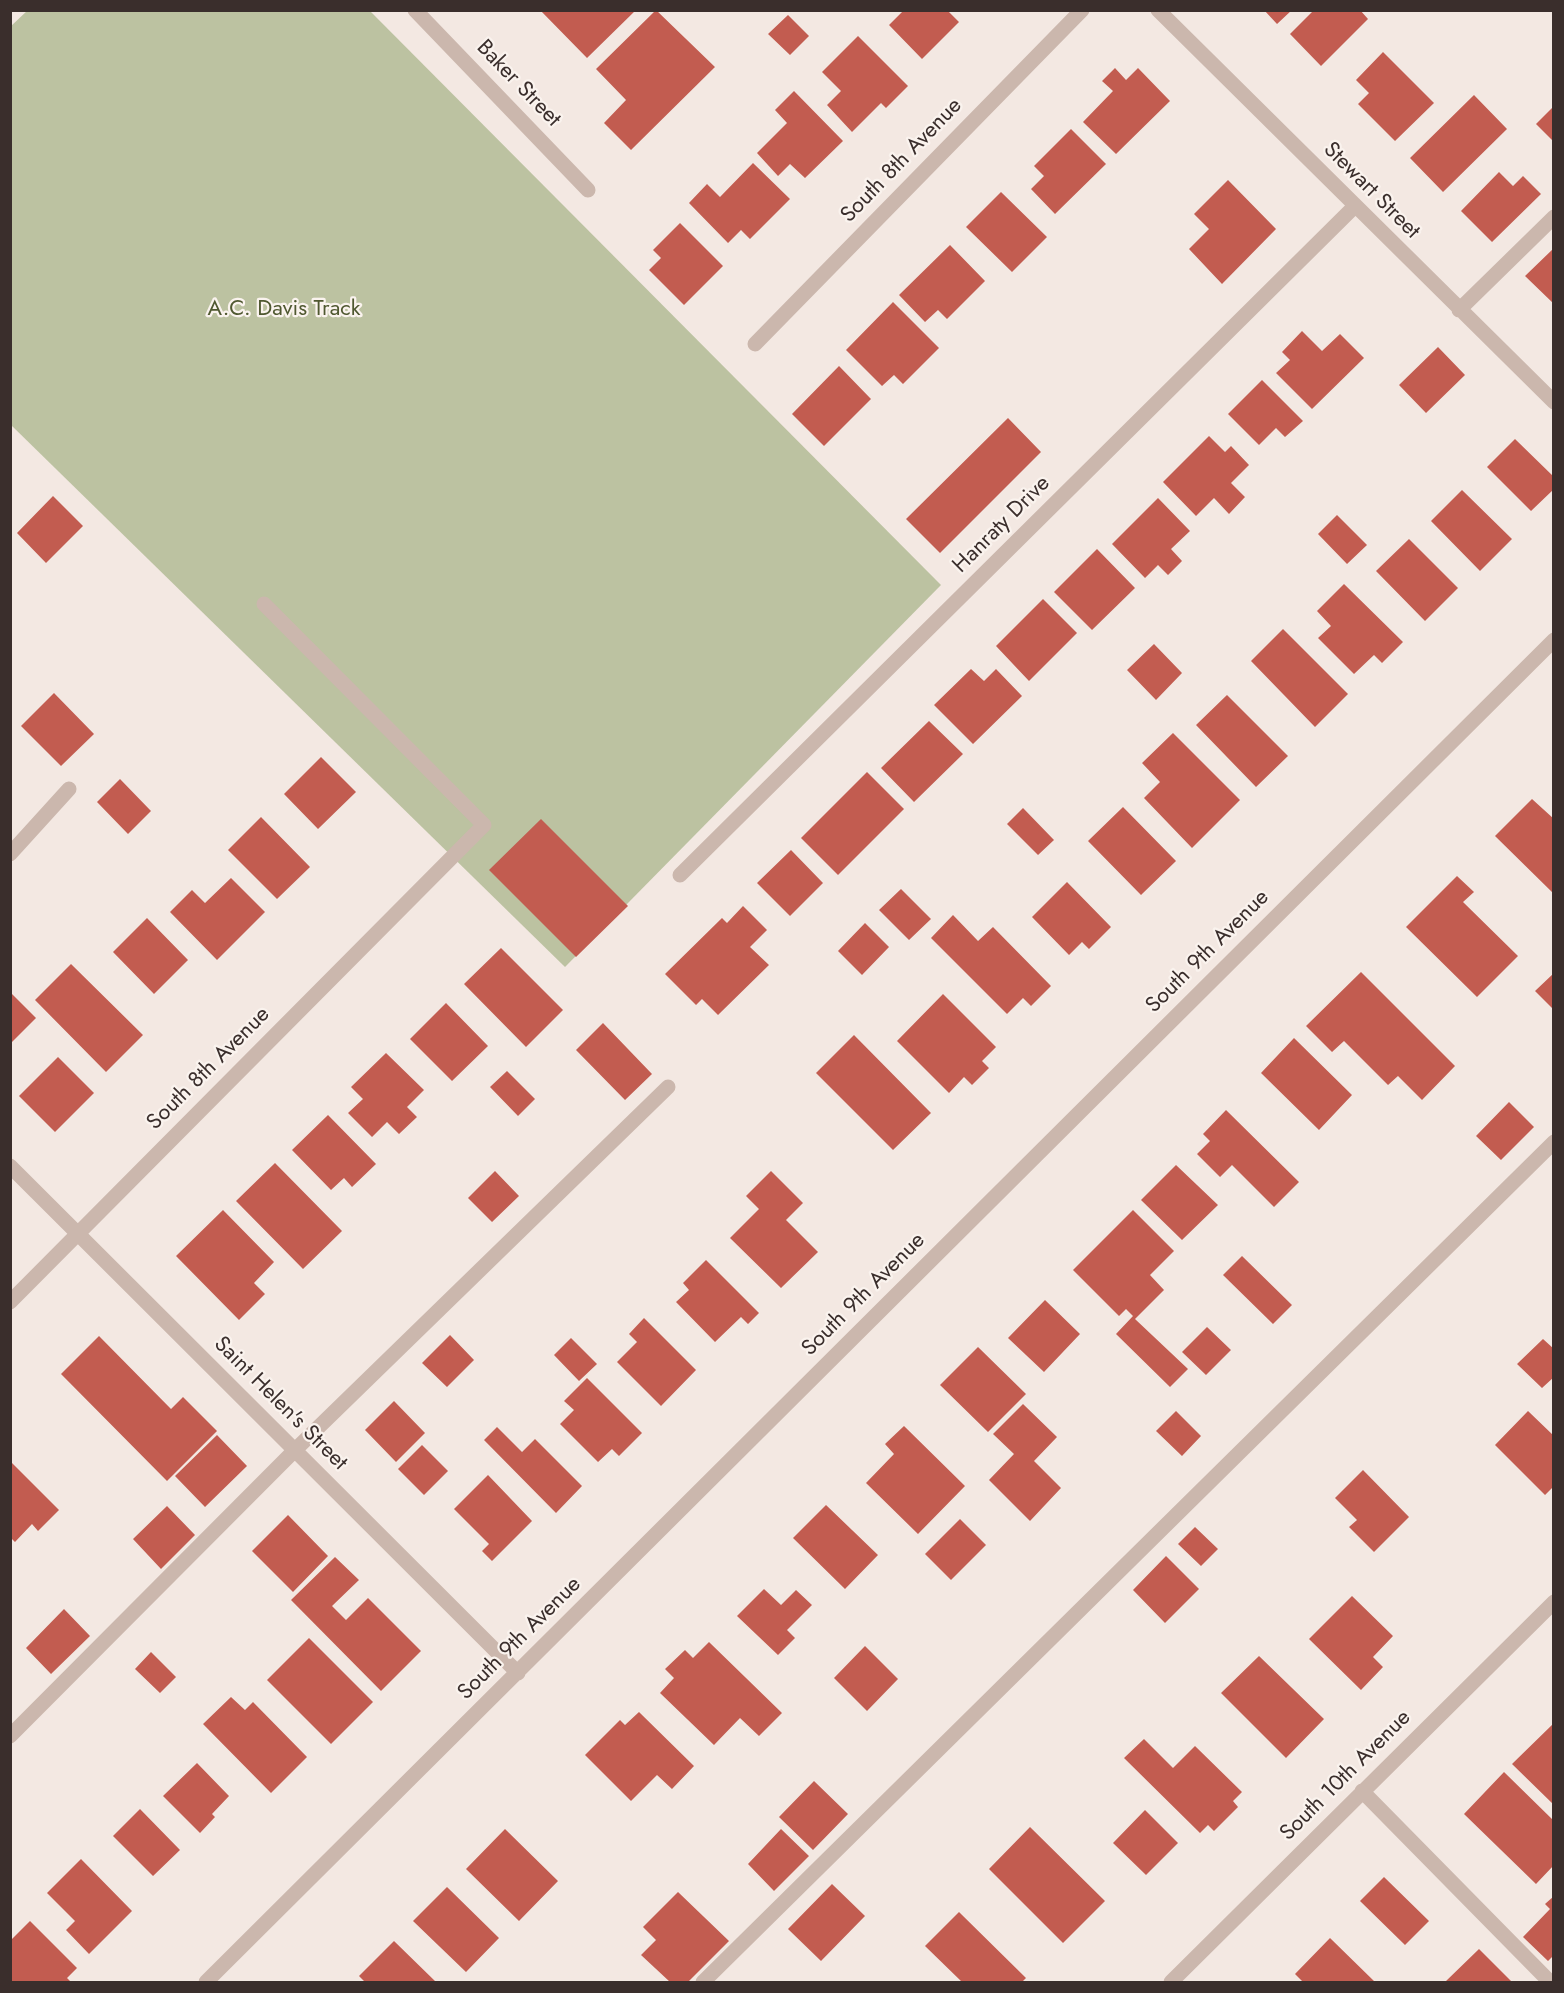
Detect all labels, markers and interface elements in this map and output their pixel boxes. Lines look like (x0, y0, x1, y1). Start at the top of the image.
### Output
street label: Baker Street (470, 35, 566, 133)
street label: South 8th Avenue (836, 93, 968, 229)
street label: Stewart Street (1317, 137, 1425, 245)
park label: A.C. Davis Track (208, 297, 360, 323)
street label: Hanraty Drive (948, 471, 1056, 579)
street label: South 9th Avenue (1141, 885, 1275, 1019)
street label: South 8th Avenue (142, 1002, 276, 1136)
street label: South 9th Avenue (797, 1228, 931, 1362)
street label: Saint Helen's Street (208, 1332, 352, 1476)
street label: South 9th Avenue (453, 1572, 587, 1706)
street label: South 10th Avenue (1275, 1705, 1417, 1847)

